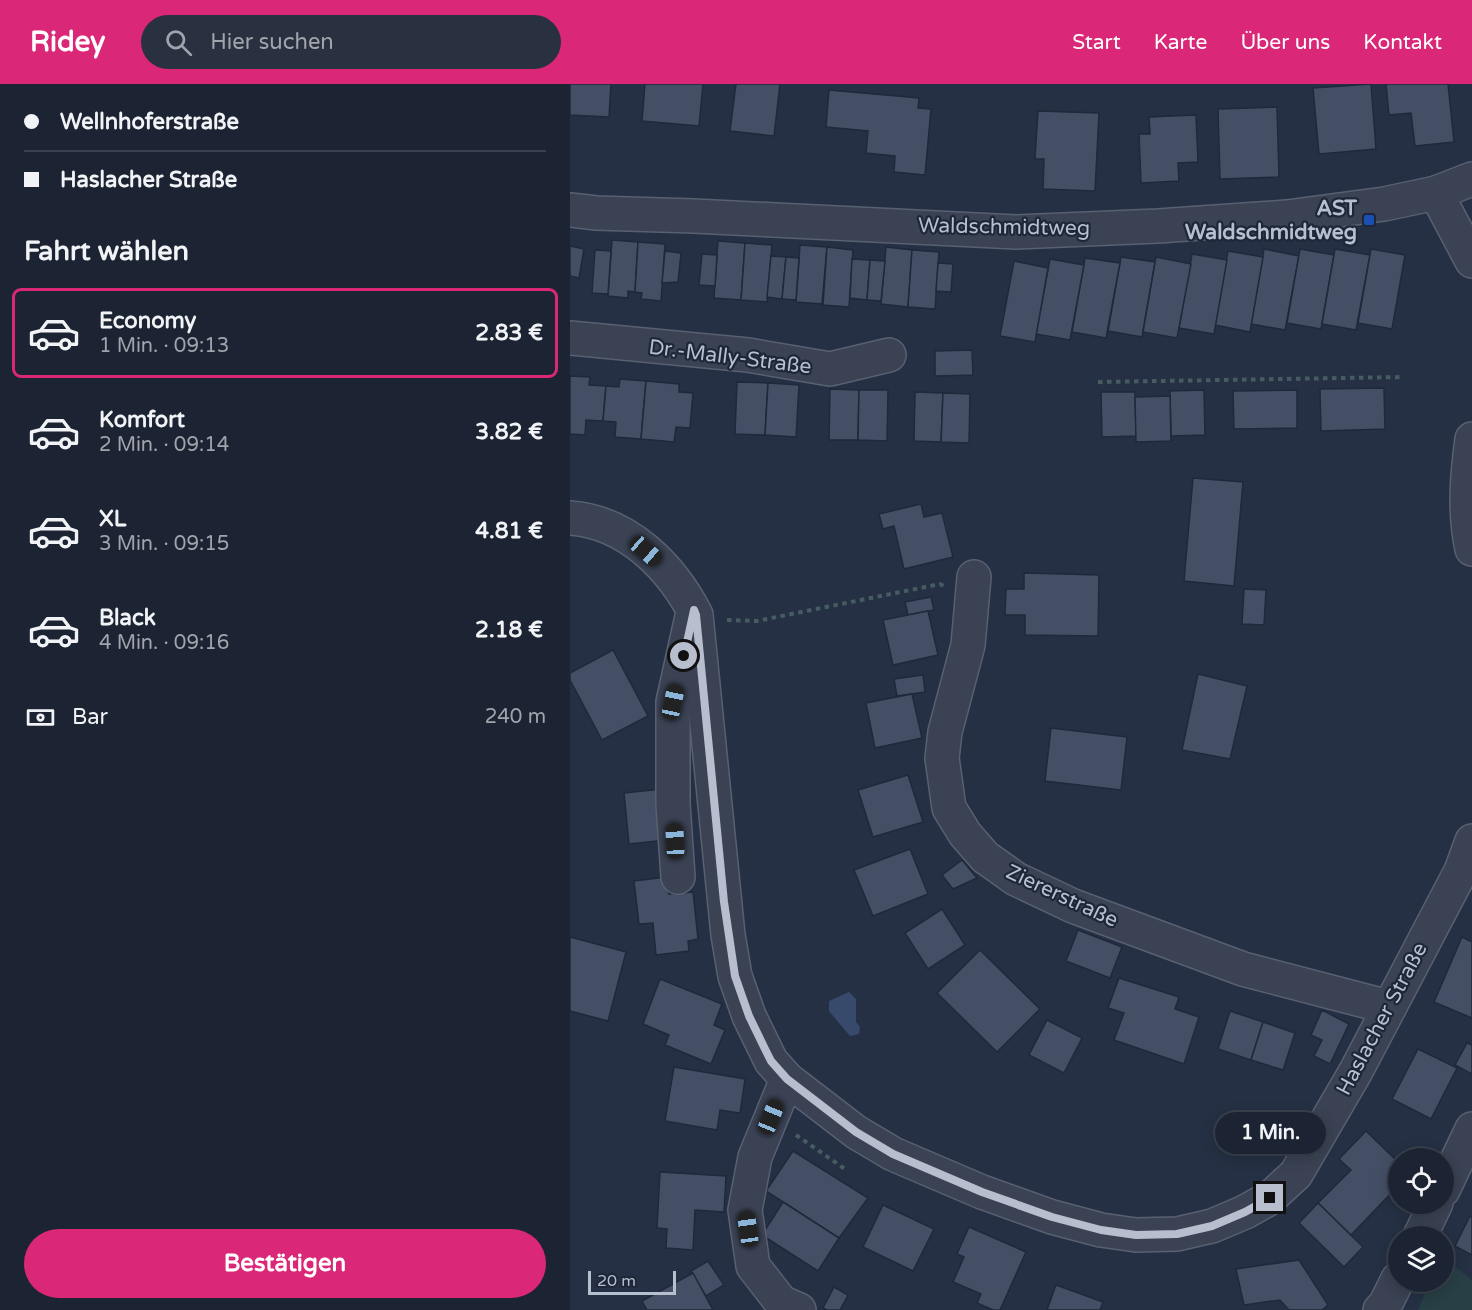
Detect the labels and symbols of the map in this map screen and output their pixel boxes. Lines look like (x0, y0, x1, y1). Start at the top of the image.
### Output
place label: AST Waldschmidtweg (1185, 196, 1357, 245)
street label: Waldschmidtweg (918, 213, 1090, 241)
marker: AST Waldschmidtweg (1362, 213, 1376, 227)
street label: Dr.-Mally-Straße (647, 335, 813, 379)
car (627, 532, 665, 570)
route start (670, 642, 697, 669)
car (660, 683, 686, 721)
car (665, 823, 685, 859)
street label: Ziererstraße (1002, 859, 1122, 933)
street label: Haslacher Straße (1331, 938, 1433, 1100)
car (756, 1097, 786, 1137)
callout: 1 Min. (1214, 1111, 1326, 1153)
route end (1256, 1184, 1283, 1211)
car (737, 1210, 759, 1248)
scale bar (588, 1268, 676, 1296)

